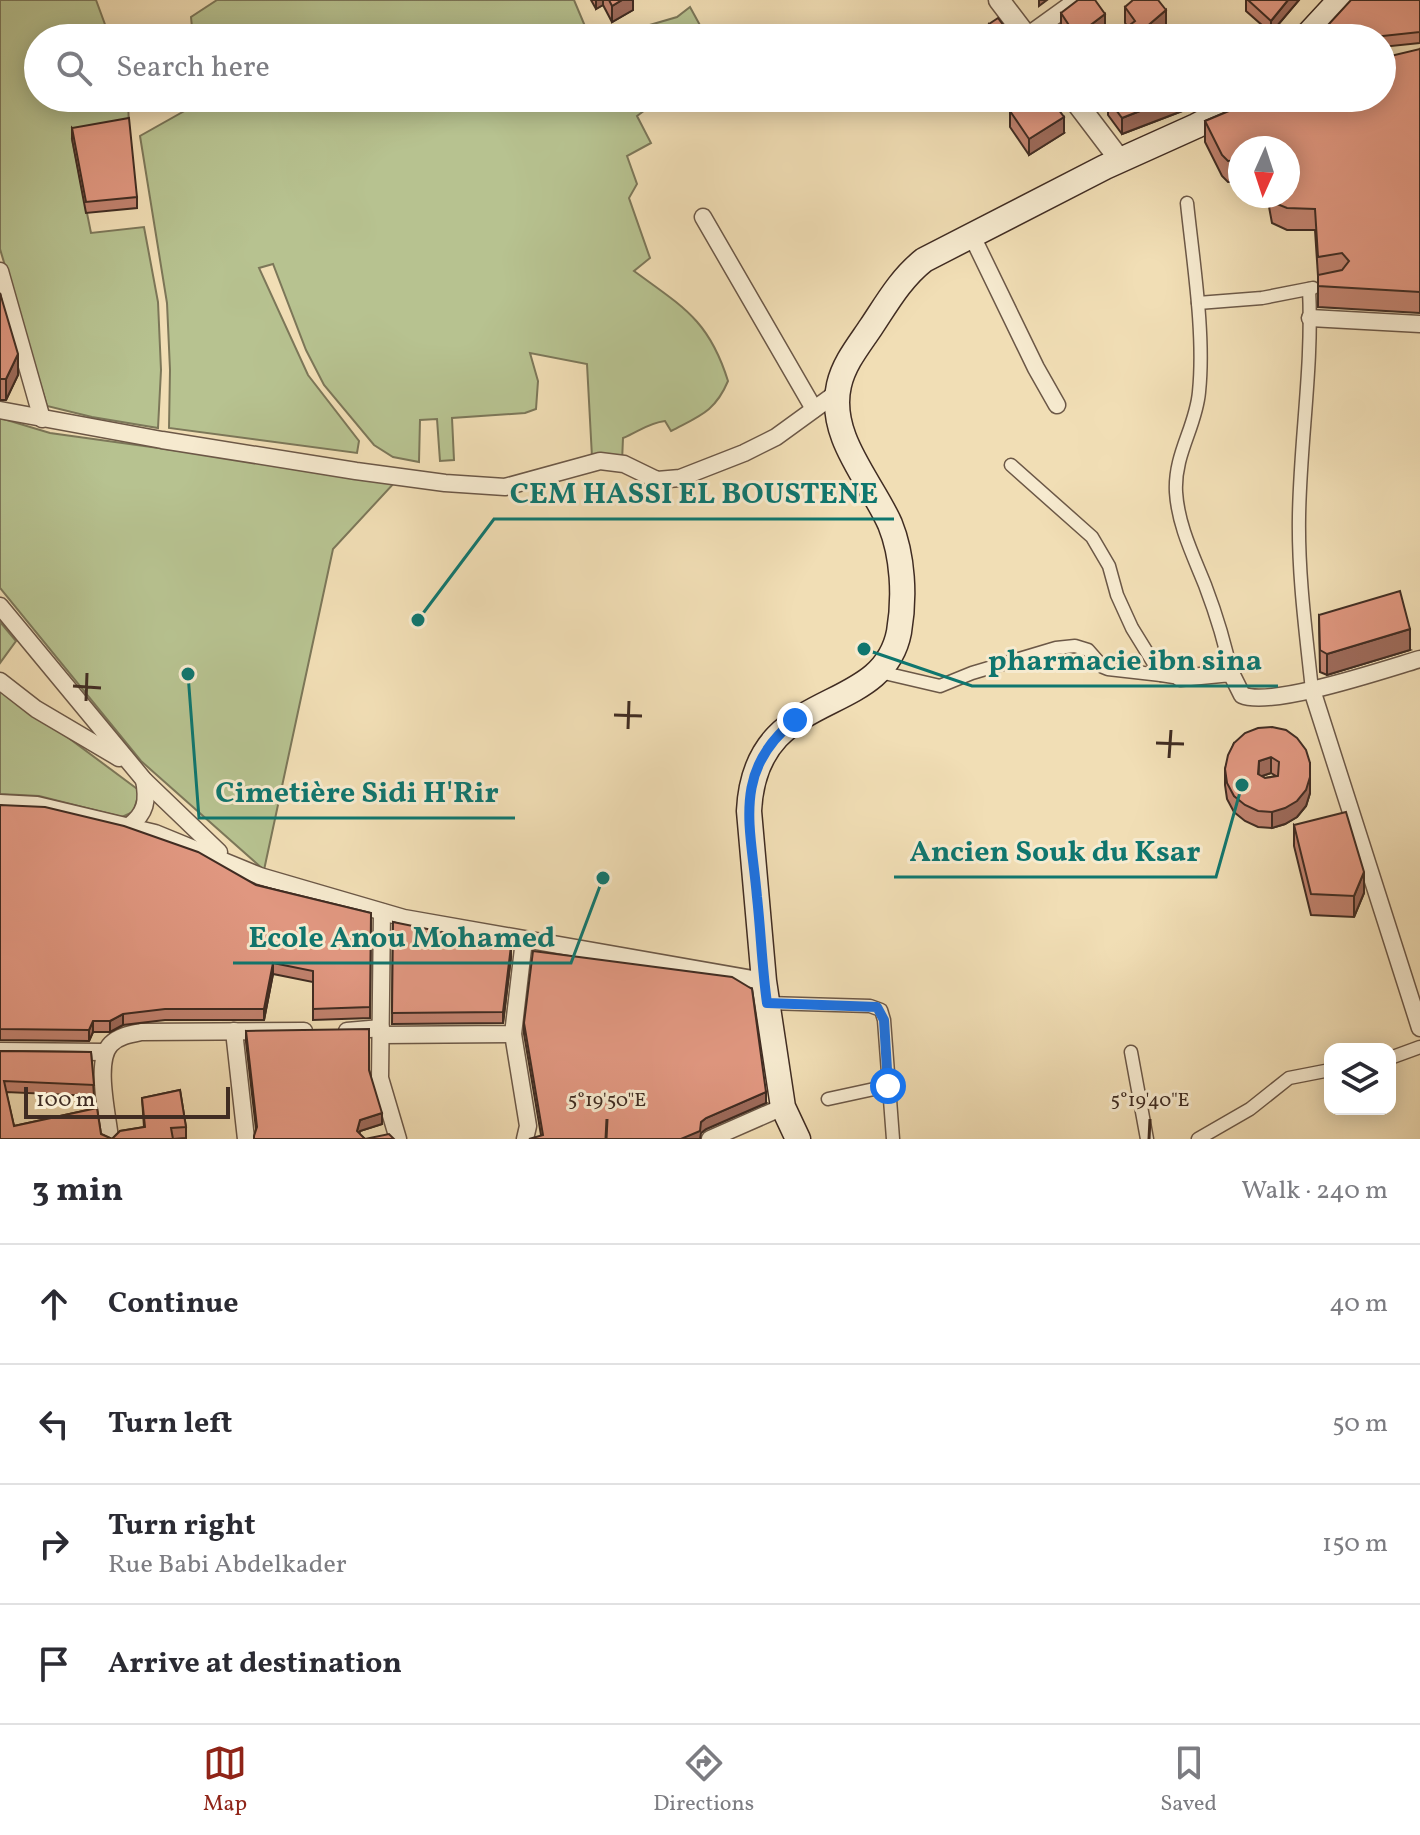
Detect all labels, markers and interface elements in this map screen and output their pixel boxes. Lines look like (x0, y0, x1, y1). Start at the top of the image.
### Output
search box (24, 24, 1396, 112)
icon: search (52, 46, 96, 90)
text: Search here (116, 47, 270, 89)
north arrow (1228, 136, 1300, 208)
callout: CEM HASSI EL BOUSTENE (494, 465, 894, 519)
text: CEM HASSI EL BOUSTENE (510, 474, 878, 516)
callout: pharmacie ibn sina (972, 632, 1278, 686)
text: pharmacie ibn sina (988, 641, 1262, 683)
route end (777, 702, 813, 738)
callout: Cimetière Sidi H'Rir (199, 764, 515, 818)
text: Cimetière Sidi H'Rir (215, 773, 499, 815)
callout: Ancien Souk du Ksar (894, 823, 1216, 877)
text: Ancien Souk du Ksar (910, 832, 1200, 874)
callout: Ecole Anou Mohamed (233, 909, 571, 963)
text: Ecole Anou Mohamed (249, 918, 555, 960)
map controls (1324, 1043, 1396, 1115)
button: layers (1324, 1043, 1396, 1115)
route start (870, 1068, 906, 1104)
scale bar (24, 1083, 230, 1119)
text: 100 m (36, 1085, 95, 1116)
text: 5°19'50"E (568, 1087, 646, 1115)
text: 5°19'40"E (1110, 1087, 1190, 1115)
text: 3 min (32, 1168, 123, 1215)
text: Walk · 240 m (1241, 1173, 1388, 1209)
icon: ahead (32, 1282, 76, 1326)
text: Continue (108, 1283, 239, 1325)
text: 40 m (1329, 1286, 1388, 1322)
icon: left (32, 1402, 76, 1446)
text: Turn left (108, 1403, 232, 1445)
text: 50 m (1332, 1406, 1388, 1442)
text: Turn right (108, 1505, 256, 1547)
icon: right (32, 1522, 76, 1566)
text: 150 m (1322, 1526, 1388, 1562)
text: Rue Babi Abdelkader (108, 1547, 347, 1583)
icon: arrive (32, 1642, 76, 1686)
text: Arrive at destination (108, 1643, 402, 1685)
tab: Map (203, 1741, 247, 1820)
tab: Directions (653, 1741, 754, 1820)
tab: Saved (1160, 1741, 1217, 1820)

